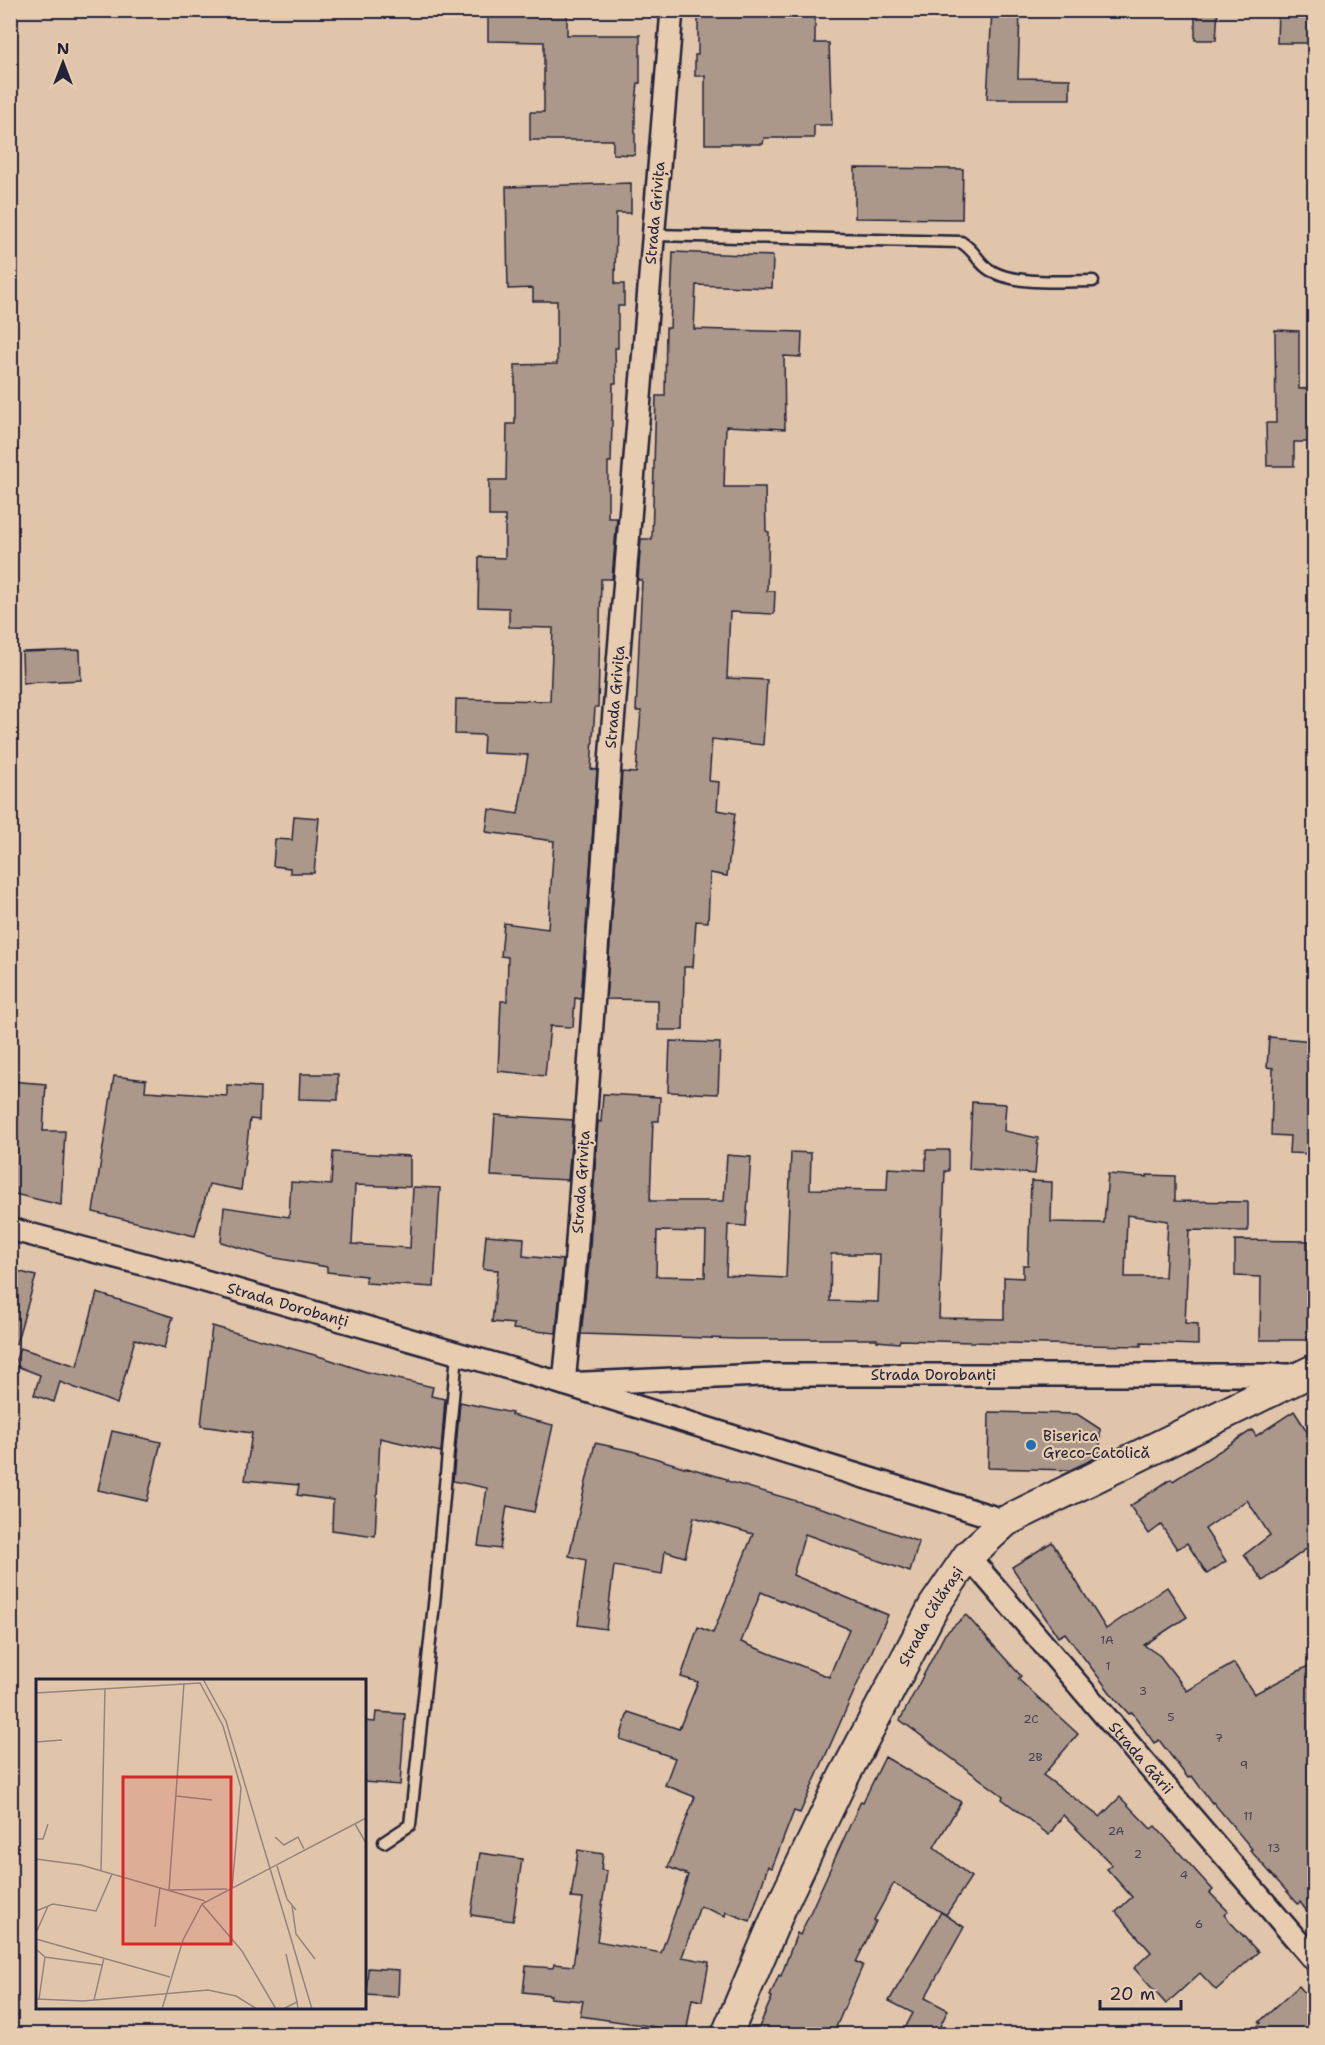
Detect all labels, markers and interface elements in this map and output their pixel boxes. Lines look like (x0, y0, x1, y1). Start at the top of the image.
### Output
north arrow (33, 33, 93, 93)
text: N (57, 38, 69, 59)
street label: Strada Grivița (641, 160, 671, 266)
street label: Strada Grivița (601, 644, 631, 750)
street label: Strada Grivița (567, 1129, 596, 1234)
street label: Strada Dorobanți (225, 1278, 351, 1332)
street label: Strada Dorobanți (871, 1365, 996, 1386)
place label: Biserica Greco-Catolică (1043, 1426, 1151, 1463)
marker: Biserica Greco-Catolică (1024, 1438, 1038, 1452)
street label: Strada Călărași (894, 1563, 968, 1670)
house number: 1A (1100, 1632, 1114, 1648)
house number: 1 (1105, 1658, 1111, 1674)
inset map (36, 1679, 366, 2009)
house number: 3 (1139, 1683, 1147, 1699)
house number: 5 (1167, 1709, 1175, 1725)
house number: 2C (1023, 1711, 1039, 1727)
street label: Strada Gării (1104, 1718, 1178, 1799)
house number: 7 (1215, 1730, 1223, 1746)
house number: 2B (1027, 1749, 1043, 1765)
house number: 9 (1240, 1757, 1248, 1773)
house number: 11 (1243, 1808, 1253, 1824)
house number: 2A (1108, 1823, 1125, 1839)
house number: 13 (1268, 1840, 1280, 1856)
house number: 2 (1134, 1846, 1142, 1862)
house number: 4 (1180, 1867, 1188, 1883)
house number: 6 (1195, 1916, 1203, 1932)
scale bar (1100, 1973, 1181, 2011)
text: 20 m (1109, 1982, 1155, 2006)

